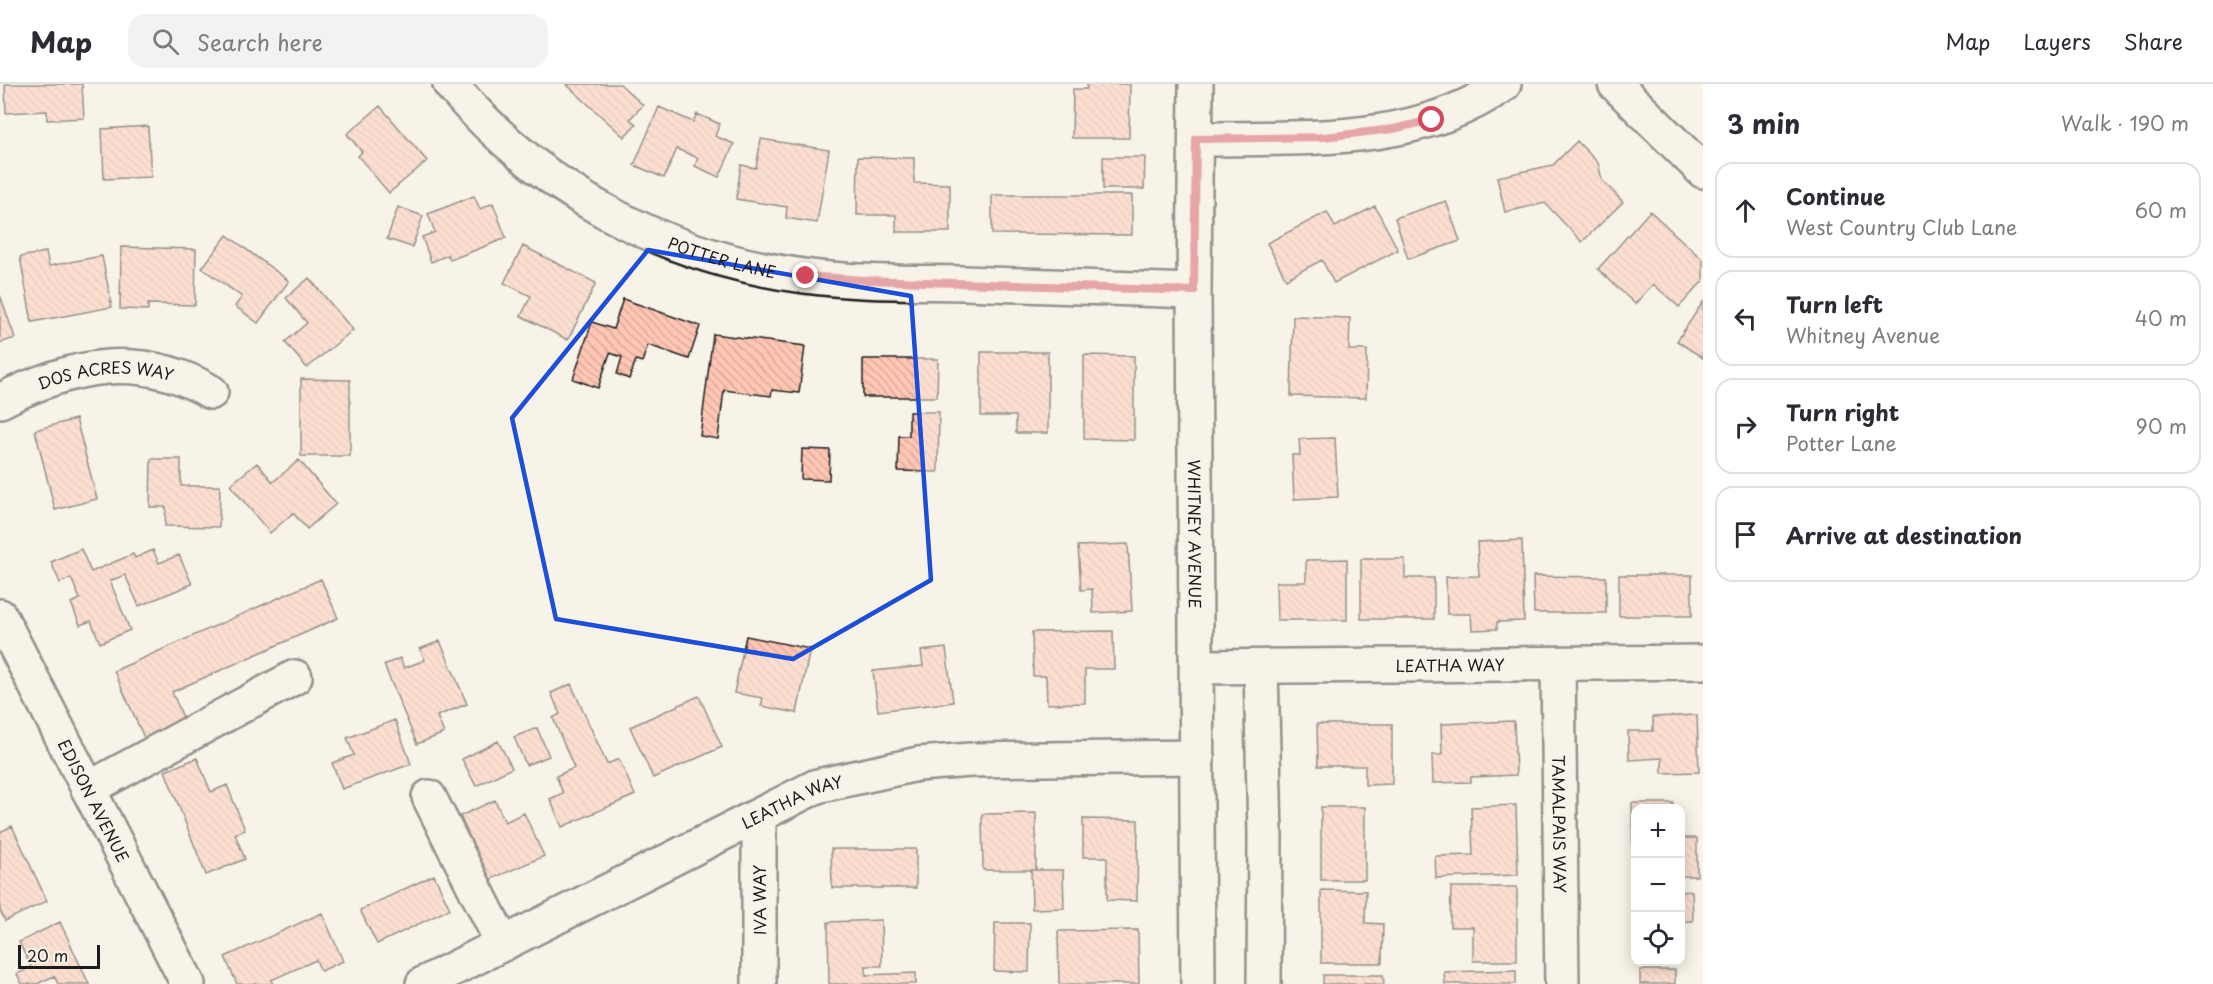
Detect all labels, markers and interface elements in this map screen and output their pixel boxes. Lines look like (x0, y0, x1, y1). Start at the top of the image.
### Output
search box (128, 14, 548, 68)
text: Map (30, 20, 92, 63)
icon: search (149, 25, 182, 58)
text: Search here (197, 25, 323, 58)
text: Map (1946, 25, 1990, 57)
text: Layers (2023, 25, 2091, 57)
text: Share (2124, 25, 2183, 57)
text: 3 min (1727, 104, 1800, 143)
route start (1418, 106, 1444, 132)
text: Walk · 190 m (2061, 108, 2189, 138)
text: Continue (1786, 179, 1885, 212)
icon: ahead (1729, 194, 1762, 227)
text: 60 m (2135, 195, 2187, 225)
text: West Country Club Lane (1786, 212, 2017, 242)
street label: POTTER LANE (665, 230, 778, 283)
route end (792, 262, 818, 288)
text: Turn left (1786, 287, 1883, 320)
icon: left (1729, 302, 1762, 335)
text: 40 m (2135, 303, 2187, 333)
text: Whitney Avenue (1786, 320, 1940, 350)
street label: DOS ACRES WAY (34, 354, 177, 395)
text: Turn right (1786, 395, 1899, 428)
icon: right (1729, 410, 1762, 443)
text: 90 m (2136, 411, 2187, 441)
text: Potter Lane (1786, 428, 1897, 458)
street label: WHITNEY AVENUE (1183, 459, 1208, 608)
icon: arrive (1729, 518, 1762, 551)
text: Arrive at destination (1786, 518, 2022, 551)
street label: LEATHA WAY (1395, 652, 1505, 677)
street label: EDISON AVENUE (53, 735, 136, 866)
street label: TAMALPAIS WAY (1547, 755, 1573, 893)
street label: LEATHA WAY (737, 769, 845, 834)
map controls (1631, 804, 1685, 966)
button: + (1631, 804, 1685, 858)
button: − (1631, 858, 1685, 912)
street label: IVA WAY (747, 865, 771, 935)
button: locate (1631, 912, 1685, 966)
scale bar (18, 942, 100, 970)
text: 20 m (27, 943, 68, 967)

